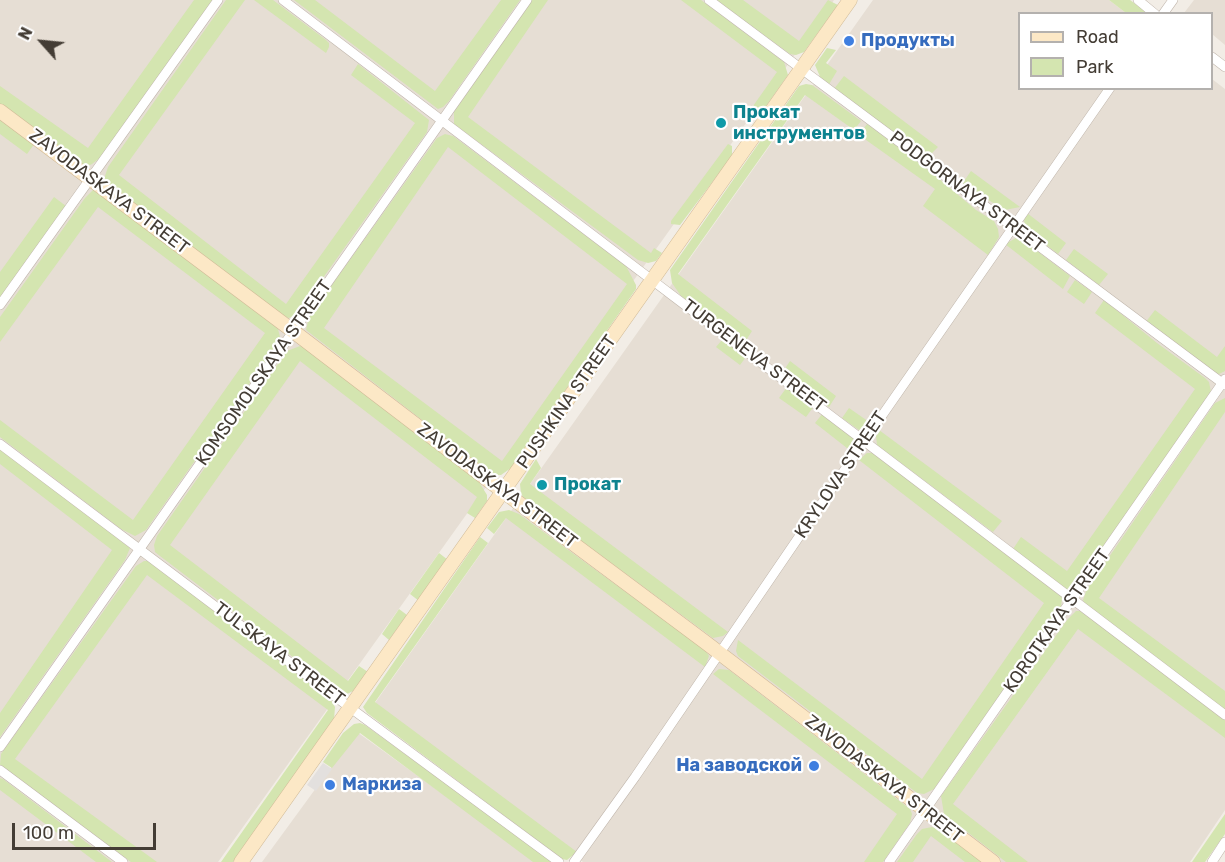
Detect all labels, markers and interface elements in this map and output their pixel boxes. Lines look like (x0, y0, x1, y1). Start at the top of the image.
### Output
north arrow (12, 12, 72, 72)
legend (1018, 12, 1213, 90)
text: N (14, 24, 37, 43)
text: Road (1076, 26, 1119, 48)
place label: Продукты (861, 30, 955, 52)
marker: Продукты (842, 34, 856, 48)
text: Park (1076, 56, 1113, 78)
place label: Прокат инструментов (733, 102, 865, 144)
marker: Прокат инструментов (714, 116, 728, 130)
street label: ZAVODASKAYA STREET (25, 125, 193, 259)
street label: PODGORNAYA STREET (885, 127, 1049, 257)
street label: KOMSOMOLSKAYA STREET (192, 276, 336, 470)
street label: TURGENEVA STREET (678, 295, 830, 417)
street label: PUSHKINA STREET (513, 331, 621, 473)
street label: KRYLOVA STREET (791, 407, 891, 543)
street label: ZAVODASKAYA STREET (413, 419, 581, 553)
place label: Прокат (554, 474, 621, 496)
marker: Прокат (535, 478, 549, 492)
street label: KOROTKAYA STREET (999, 545, 1115, 697)
street label: TULSKAYA STREET (209, 598, 349, 710)
street label: ZAVODASKAYA STREET (801, 711, 967, 847)
place label: На заводской (676, 755, 802, 777)
marker: На заводской (807, 759, 821, 773)
place label: Маркиза (342, 774, 422, 796)
marker: Маркиза (323, 778, 337, 792)
scale bar (15, 811, 159, 849)
text: 100 m (23, 822, 74, 844)

